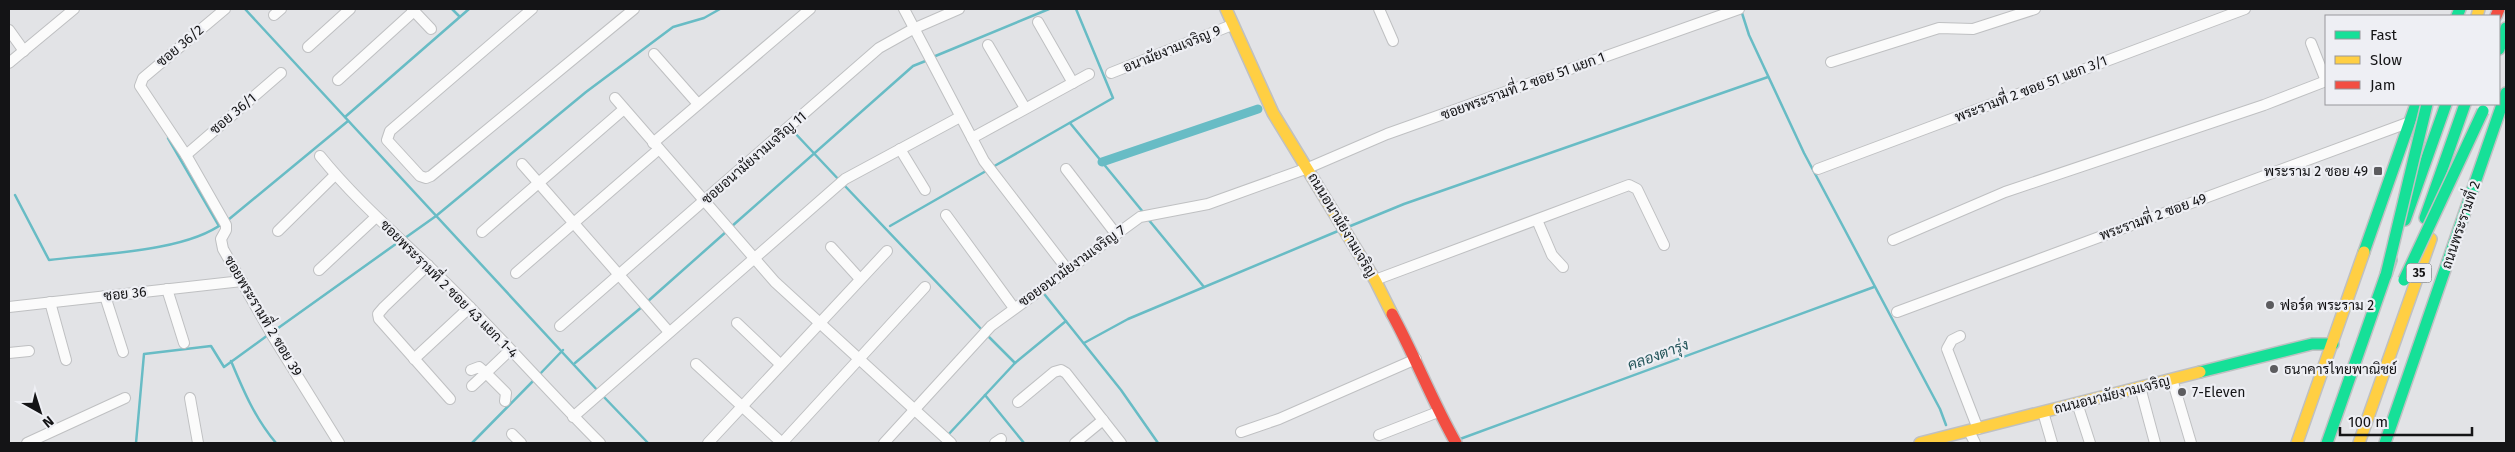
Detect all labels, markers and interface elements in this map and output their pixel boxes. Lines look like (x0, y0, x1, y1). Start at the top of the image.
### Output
legend (2325, 15, 2500, 105)
street label: ซอย 36/2 (153, 21, 207, 71)
street label: อนามัยงามเจริญ 9 (1121, 22, 1223, 76)
text: Fast (2370, 26, 2397, 44)
street label: ซอยพระรามที่ 2 ซอย 51 แยก 1 (1437, 45, 1607, 124)
street label: พระรามที่ 2 ซอย 51 แยก 3/1 (1951, 48, 2110, 126)
text: Slow (2370, 51, 2402, 69)
text: Jam (2370, 76, 2396, 94)
street label: ซอย 36/1 (206, 90, 260, 138)
street label: ซอยอนามัยงามเจริญ 11 (698, 108, 810, 208)
place label: พระราม 2 ซอย 49 (2264, 163, 2368, 180)
marker: พระราม 2 ซอย 49 (2372, 165, 2384, 177)
street label: ถนนอนามัยงามเจริญ (1304, 170, 1380, 280)
street label: ถนนพระรามที่ 2 (2434, 177, 2484, 271)
street label: พระรามที่ 2 ซอย 49 (2096, 186, 2209, 244)
street label: ซอยพระรามที่ 2 ซอย 43 แยก 1-4 (376, 214, 525, 362)
street label: ซอยอนามัยงามเจริญ 7 (1015, 222, 1129, 310)
street label: ซอยพระรามที่ 2 ซอย 39 (220, 251, 309, 379)
road number: 35 (2406, 264, 2432, 282)
street label: ซอย 36 (103, 283, 147, 305)
place label: ฟอร์ด พระราม 2 (2280, 296, 2374, 314)
marker: ฟอร์ด พระราม 2 (2264, 299, 2276, 311)
water label: คลองตารุ่ง (1625, 335, 1692, 376)
place label: ธนาคารไทยพาณิชย์ (2284, 360, 2397, 378)
marker: ธนาคารไทยพาณิชย์ (2268, 363, 2280, 375)
street label: ถนนอนามัยงามเจริญ (2052, 372, 2172, 418)
place label: 7-Eleven (2192, 384, 2246, 401)
marker: 7-Eleven (2176, 386, 2188, 398)
north arrow (15, 387, 65, 437)
scale bar (2340, 404, 2472, 436)
text: N (39, 412, 57, 431)
text: 100 m (2348, 413, 2388, 431)

